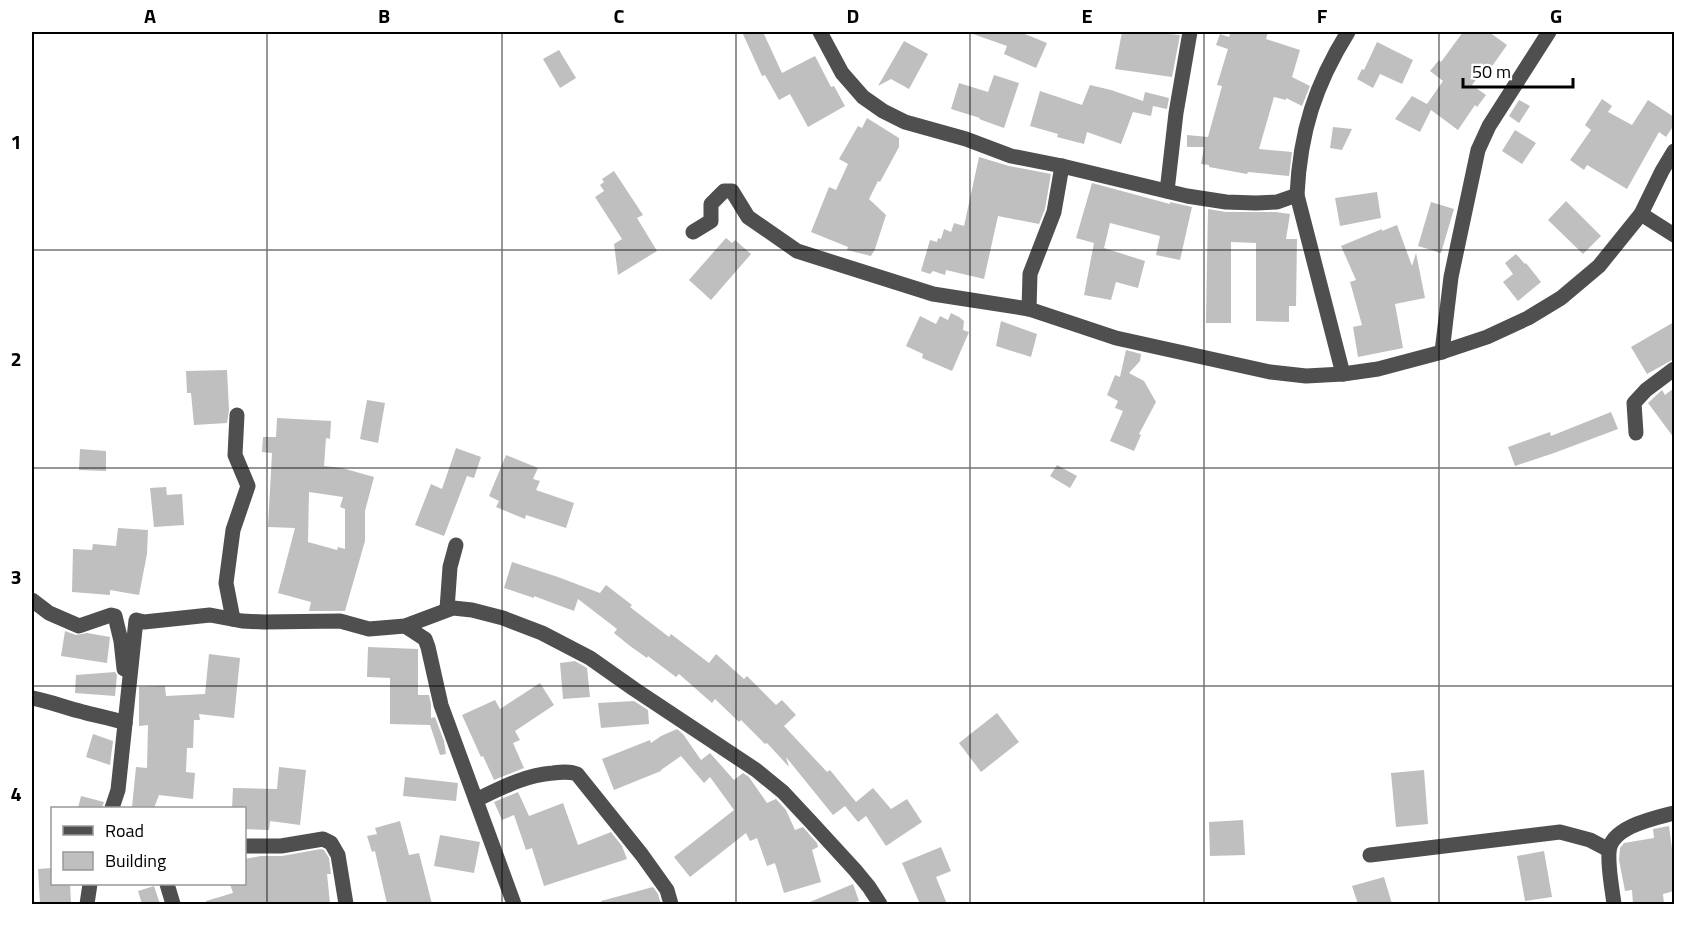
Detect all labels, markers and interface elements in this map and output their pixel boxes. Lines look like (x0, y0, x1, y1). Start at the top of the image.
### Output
text: A (144, 0, 156, 31)
text: B (378, 0, 390, 31)
text: C (614, 0, 625, 31)
text: D (847, 0, 859, 31)
text: E (1081, 0, 1093, 31)
text: F (1317, 0, 1328, 31)
text: G (1550, 0, 1562, 31)
scale bar (1463, 51, 1572, 89)
text: 50 m (1472, 58, 1511, 85)
text: 1 (10, 126, 22, 157)
text: 2 (10, 343, 22, 374)
text: 3 (10, 561, 22, 592)
text: 4 (10, 778, 22, 809)
legend (51, 807, 246, 885)
text: Road (105, 817, 144, 844)
text: Building (105, 847, 166, 874)

